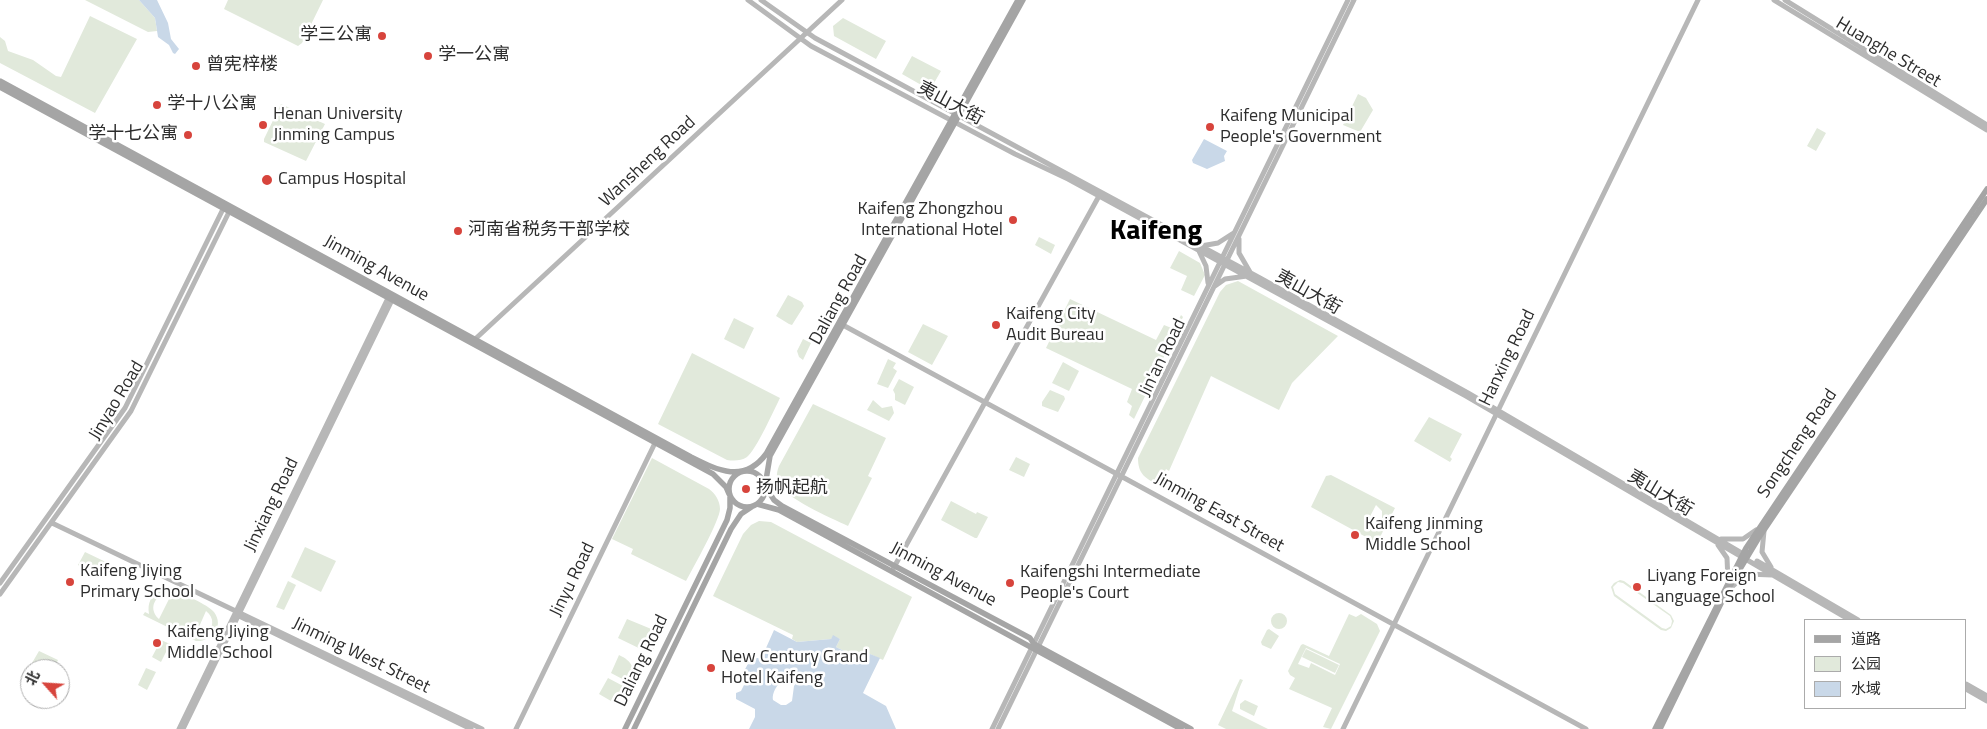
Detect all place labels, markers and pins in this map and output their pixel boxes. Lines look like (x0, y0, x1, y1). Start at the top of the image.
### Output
place label: 学三公寓 (300, 25, 372, 47)
marker: 学三公寓 (376, 30, 388, 42)
place label: 学一公寓 (438, 45, 510, 67)
marker: 学一公寓 (422, 50, 434, 62)
place label: 曾宪梓楼 (206, 55, 278, 77)
marker: 曾宪梓楼 (190, 60, 202, 72)
place label: 学十八公寓 (167, 94, 257, 116)
marker: 学十八公寓 (151, 99, 163, 111)
place label: Henan University Jinming Campus (273, 104, 403, 146)
place label: Kaifeng Municipal People's Government (1220, 106, 1382, 148)
marker: Henan University Jinming Campus (257, 119, 269, 131)
marker: Kaifeng Municipal People's Government (1204, 121, 1216, 133)
place label: 学十七公寓 (88, 124, 178, 146)
marker: 学十七公寓 (182, 129, 194, 141)
place label: Campus Hospital (278, 169, 406, 191)
marker: Campus Hospital (260, 173, 274, 187)
place label: Kaifeng Zhongzhou International Hotel (857, 199, 1003, 242)
marker: Kaifeng Zhongzhou International Hotel (1007, 214, 1019, 226)
place label: 河南省税务干部学校 (468, 220, 630, 242)
marker: 河南省税务干部学校 (452, 225, 464, 237)
place label: Kaifeng City Audit Bureau (1006, 304, 1104, 346)
marker: Kaifeng City Audit Bureau (990, 319, 1002, 331)
place label: 扬帆起航 (756, 478, 828, 500)
marker: 扬帆起航 (740, 483, 752, 495)
place label: Kaifeng Jinming Middle School (1365, 514, 1483, 556)
marker: Kaifeng Jinming Middle School (1349, 529, 1361, 541)
place label: Kaifeng Jiying Primary School (80, 561, 194, 604)
place label: Kaifengshi Intermediate People's Court (1020, 562, 1201, 604)
place label: Liyang Foreign Language School (1647, 566, 1775, 608)
marker: Kaifeng Jiying Primary School (64, 576, 76, 588)
marker: Kaifengshi Intermediate People's Court (1004, 577, 1016, 589)
marker: Liyang Foreign Language School (1631, 581, 1643, 593)
place label: Kaifeng Jiying Middle School (167, 622, 273, 664)
marker: Kaifeng Jiying Middle School (151, 637, 163, 649)
place label: New Century Grand Hotel Kaifeng (721, 647, 868, 690)
marker: New Century Grand Hotel Kaifeng (705, 662, 717, 674)

